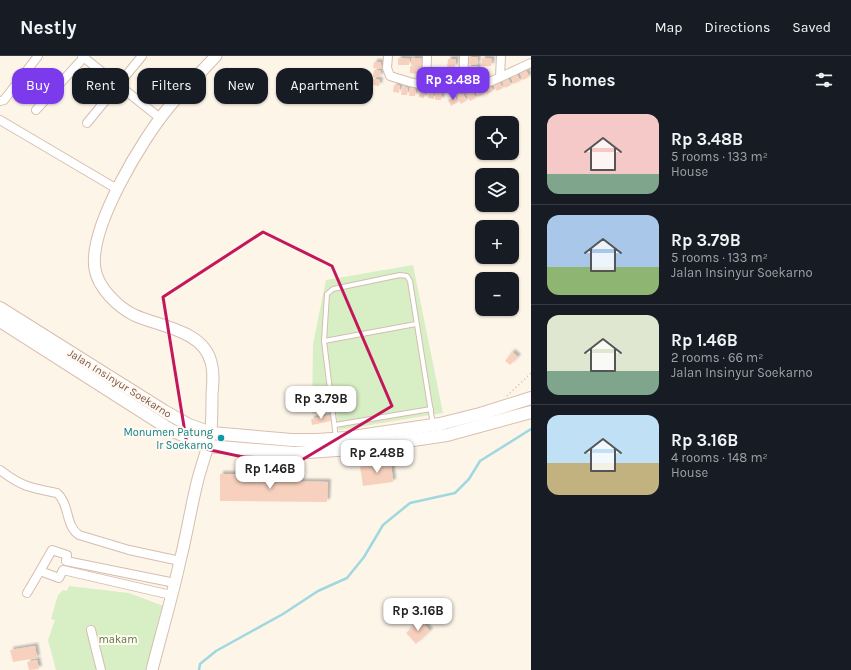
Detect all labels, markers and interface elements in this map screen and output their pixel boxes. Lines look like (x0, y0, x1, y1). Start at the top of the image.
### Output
text: Nestly (20, 17, 77, 39)
text: Map (655, 19, 683, 36)
text: Directions (705, 19, 770, 36)
text: Saved (792, 19, 831, 36)
pin: Rp 3.48B (412, 67, 494, 101)
chip: Buy (12, 68, 64, 104)
chip: Rent (72, 68, 129, 104)
chip: Filters (137, 68, 206, 104)
chip: New (214, 68, 268, 104)
chip: Apartment (276, 68, 373, 104)
icon: filters (813, 69, 835, 91)
text: 5 homes (547, 70, 616, 90)
text: Rp 3.48B (425, 72, 481, 87)
map controls (475, 116, 519, 316)
button: locate (475, 116, 519, 160)
text: Rp 3.48B (671, 129, 743, 149)
icon: home (579, 130, 627, 178)
text: 5 rooms · 133 m² (671, 149, 768, 164)
text: House (671, 164, 708, 179)
button: layers (475, 168, 519, 212)
button: + (475, 220, 519, 264)
text: Rp 3.79B (671, 230, 741, 250)
icon: home (579, 231, 627, 279)
text: 5 rooms · 133 m² (671, 250, 768, 265)
text: Jalan Insinyur Soekarno (671, 265, 813, 280)
button: − (475, 272, 519, 316)
text: Rp 1.46B (671, 330, 738, 350)
icon: home (579, 331, 627, 379)
street label: Jalan Insinyur Soekarno (65, 346, 174, 421)
text: 2 rooms · 66 m² (671, 350, 763, 365)
text: Jalan Insinyur Soekarno (671, 365, 813, 380)
pin: Rp 3.79B (280, 386, 362, 420)
text: Rp 3.79B (294, 391, 348, 406)
place label: Monumen Patung Ir Soekarno (123, 426, 214, 452)
text: Rp 3.16B (671, 430, 738, 450)
icon: home (579, 431, 627, 479)
marker: Monumen Patung Ir Soekarno (216, 433, 226, 443)
pin: Rp 2.48B (336, 440, 418, 474)
text: Rp 2.48B (350, 445, 404, 460)
text: 4 rooms · 148 m² (671, 450, 768, 465)
pin: Rp 1.46B (229, 456, 311, 490)
text: Rp 1.46B (244, 461, 296, 476)
text: House (671, 465, 708, 480)
pin: Rp 3.16B (377, 598, 459, 632)
text: Rp 3.16B (392, 603, 444, 618)
park label: makam (99, 633, 137, 646)

